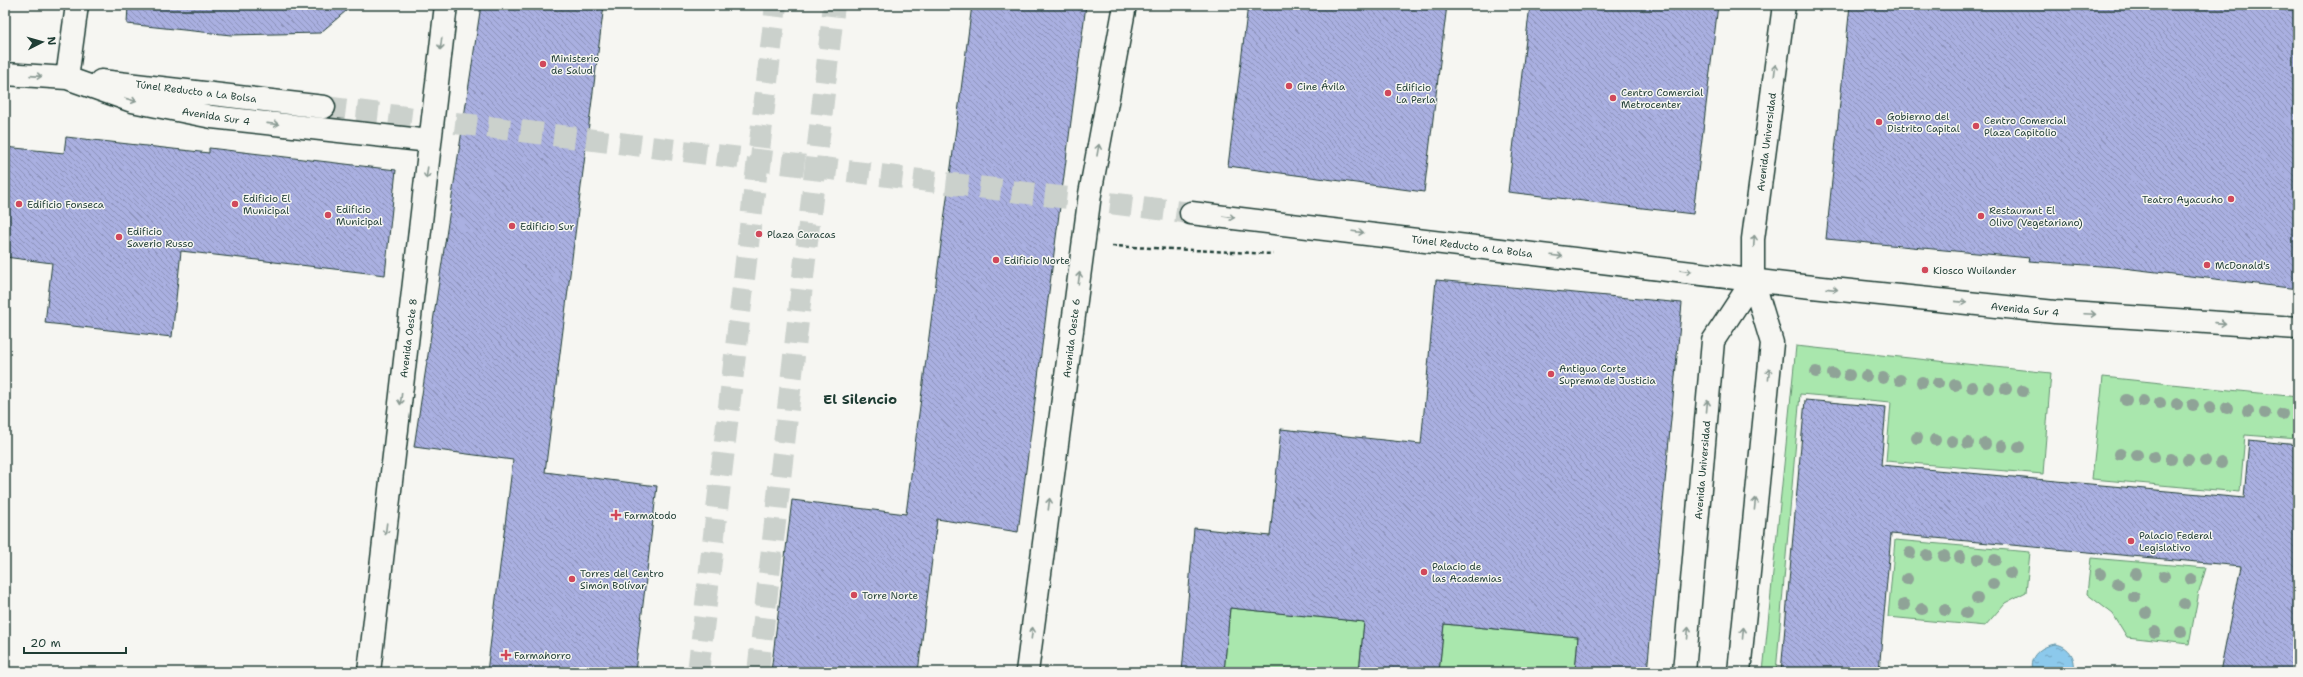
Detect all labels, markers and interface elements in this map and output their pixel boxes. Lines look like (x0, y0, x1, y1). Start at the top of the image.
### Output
north arrow (22, 22, 62, 62)
text: N (44, 36, 59, 46)
one-way arrow (438, 37, 445, 50)
place label: Ministerio de Salud (551, 52, 599, 77)
marker: Ministerio de Salud (538, 59, 548, 69)
one-way arrow (1772, 64, 1779, 77)
one-way arrow (29, 73, 42, 80)
street label: Túnel Reducto a La Bolsa (135, 78, 258, 105)
place label: Cine Ávila (1297, 80, 1346, 93)
marker: Cine Ávila (1284, 81, 1294, 91)
place label: Edificio La Perla (1396, 81, 1436, 106)
place label: Centro Comercial Metrocenter (1621, 86, 1703, 111)
marker: Edificio La Perla (1383, 88, 1393, 98)
street label: Avenida Universidad (1754, 91, 1779, 192)
marker: Centro Comercial Metrocenter (1608, 93, 1618, 103)
one-way arrow (124, 97, 137, 104)
street label: Avenida Sur 4 (181, 105, 251, 128)
place label: Gobierno del Distrito Capital (1887, 110, 1960, 135)
place label: Centro Comercial Plaza Capitolio (1984, 114, 2066, 139)
marker: Gobierno del Distrito Capital (1874, 117, 1884, 127)
one-way arrow (266, 120, 279, 127)
marker: Centro Comercial Plaza Capitolio (1971, 121, 1981, 131)
one-way arrow (1095, 144, 1103, 157)
one-way arrow (423, 166, 430, 179)
place label: Edificio El Municipal (243, 192, 290, 217)
place label: Teatro Ayacucho (2142, 193, 2223, 206)
marker: Teatro Ayacucho (2226, 194, 2236, 204)
place label: Edificio Fonseca (27, 198, 105, 211)
marker: Edificio Fonseca (14, 199, 24, 209)
marker: Edificio El Municipal (230, 199, 240, 209)
place label: Edificio Municipal (336, 203, 382, 228)
place label: Restaurant El Olivo (Vegetariano) (1989, 204, 2083, 229)
marker: Edificio Municipal (323, 210, 333, 220)
marker: Restaurant El Olivo (Vegetariano) (1976, 211, 1986, 221)
one-way arrow (1222, 213, 1235, 221)
place label: Edificio Sur (520, 220, 574, 233)
marker: Edificio Sur (507, 221, 517, 231)
place label: Edificio Saverio Russo (127, 225, 193, 250)
place label: Plaza Caracas (767, 228, 836, 241)
marker: Plaza Caracas (754, 229, 764, 239)
one-way arrow (1351, 229, 1364, 236)
marker: Edificio Saverio Russo (114, 232, 124, 242)
street label: Túnel Reducto a La Bolsa (1411, 233, 1534, 260)
one-way arrow (1750, 235, 1757, 248)
one-way arrow (1550, 252, 1563, 260)
place label: Edificio Norte (1004, 254, 1070, 267)
marker: Edificio Norte (991, 255, 1001, 265)
place label: McDonald's (2215, 259, 2270, 272)
marker: McDonald's (2202, 260, 2212, 270)
place label: Kiosco Wuilander (1933, 264, 2017, 277)
marker: Kiosco Wuilander (1920, 265, 1930, 275)
one-way arrow (1679, 267, 1692, 275)
one-way arrow (1075, 272, 1082, 285)
one-way arrow (1825, 285, 1838, 292)
street label: Avenida Oeste 8 (397, 297, 420, 379)
street label: Avenida Oeste 6 (1060, 297, 1083, 379)
one-way arrow (1954, 298, 1967, 306)
street label: Avenida Sur 4 (1990, 299, 2060, 320)
one-way arrow (2083, 310, 2096, 317)
one-way arrow (2213, 319, 2226, 326)
place label: Antigua Corte Suprema de Justicia (1559, 362, 1656, 387)
one-way arrow (1765, 368, 1772, 381)
marker: Antigua Corte Suprema de Justicia (1546, 369, 1556, 379)
district label: El Silencio (823, 390, 897, 408)
one-way arrow (397, 392, 404, 405)
one-way arrow (1704, 400, 1711, 413)
street label: Avenida Universidad (1692, 419, 1713, 520)
one-way arrow (1045, 498, 1053, 511)
one-way arrow (1752, 498, 1759, 511)
place label: Farmatodo (624, 509, 677, 522)
marker: Farmatodo (611, 510, 621, 520)
one-way arrow (382, 522, 390, 535)
place label: Palacio Federal Legislativo (2139, 529, 2212, 554)
marker: Palacio Federal Legislativo (2126, 536, 2136, 546)
place label: Palacio de las Academias (1432, 560, 1502, 585)
place label: Torres del Centro Simón Bolívar (580, 567, 664, 592)
marker: Palacio de las Academias (1419, 567, 1429, 577)
marker: Torres del Centro Simón Bolívar (567, 574, 577, 584)
place label: Torre Norte (862, 589, 919, 602)
marker: Torre Norte (849, 590, 859, 600)
one-way arrow (1028, 627, 1036, 640)
one-way arrow (1684, 627, 1691, 640)
one-way arrow (1739, 627, 1746, 640)
scale bar (24, 629, 126, 655)
text: 20 m (30, 635, 61, 651)
place label: Farmahorro (514, 649, 571, 662)
marker: Farmahorro (501, 650, 511, 660)

